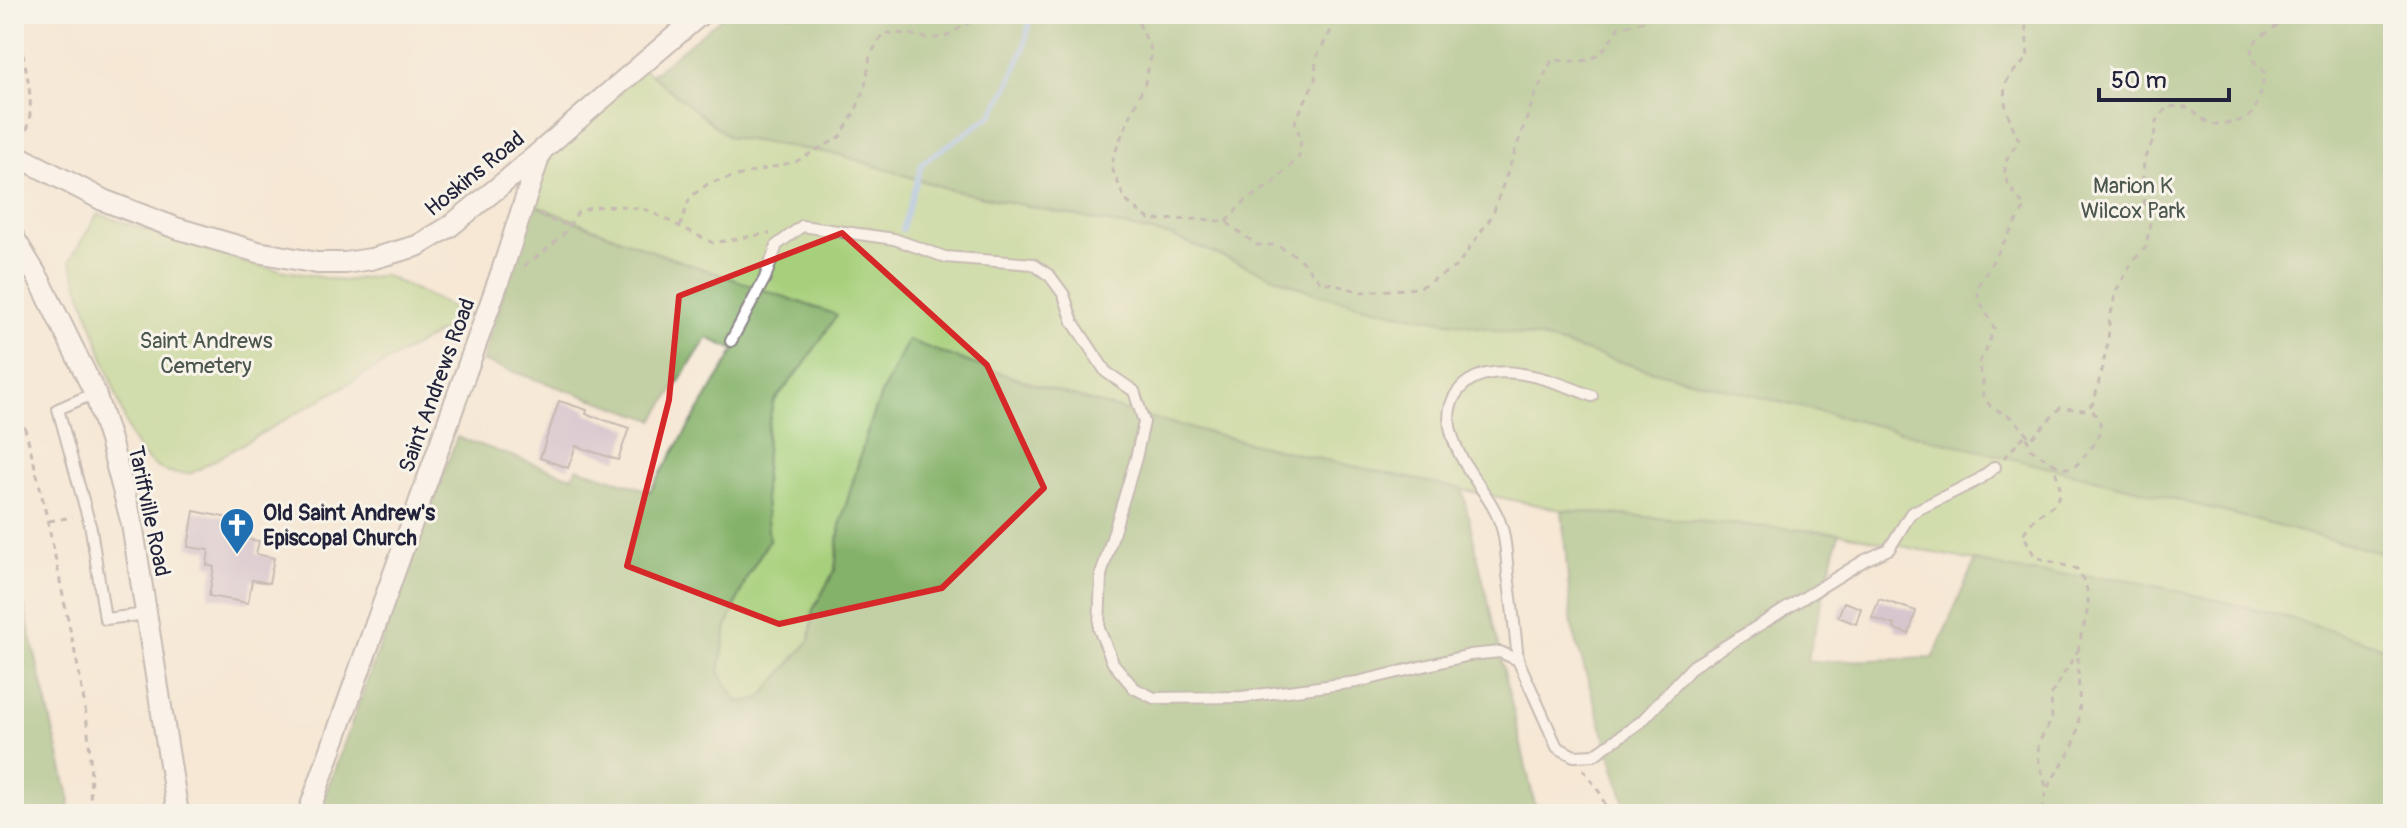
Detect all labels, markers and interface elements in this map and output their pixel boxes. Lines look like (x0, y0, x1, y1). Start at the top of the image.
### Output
scale bar (2099, 52, 2229, 102)
text: 50 m (2111, 66, 2167, 95)
street label: Hoskins Road (419, 125, 530, 223)
park label: Marion K Wilcox Park (2080, 172, 2186, 225)
street label: Saint Andrews Road (392, 294, 481, 476)
park label: Saint Andrews Cemetery (139, 327, 273, 380)
street label: Tariffville Road (122, 443, 177, 579)
place label: Old Saint Andrew's Episcopal Church (263, 499, 435, 552)
church icon: Old Saint Andrew's Episcopal Church (218, 506, 256, 556)

